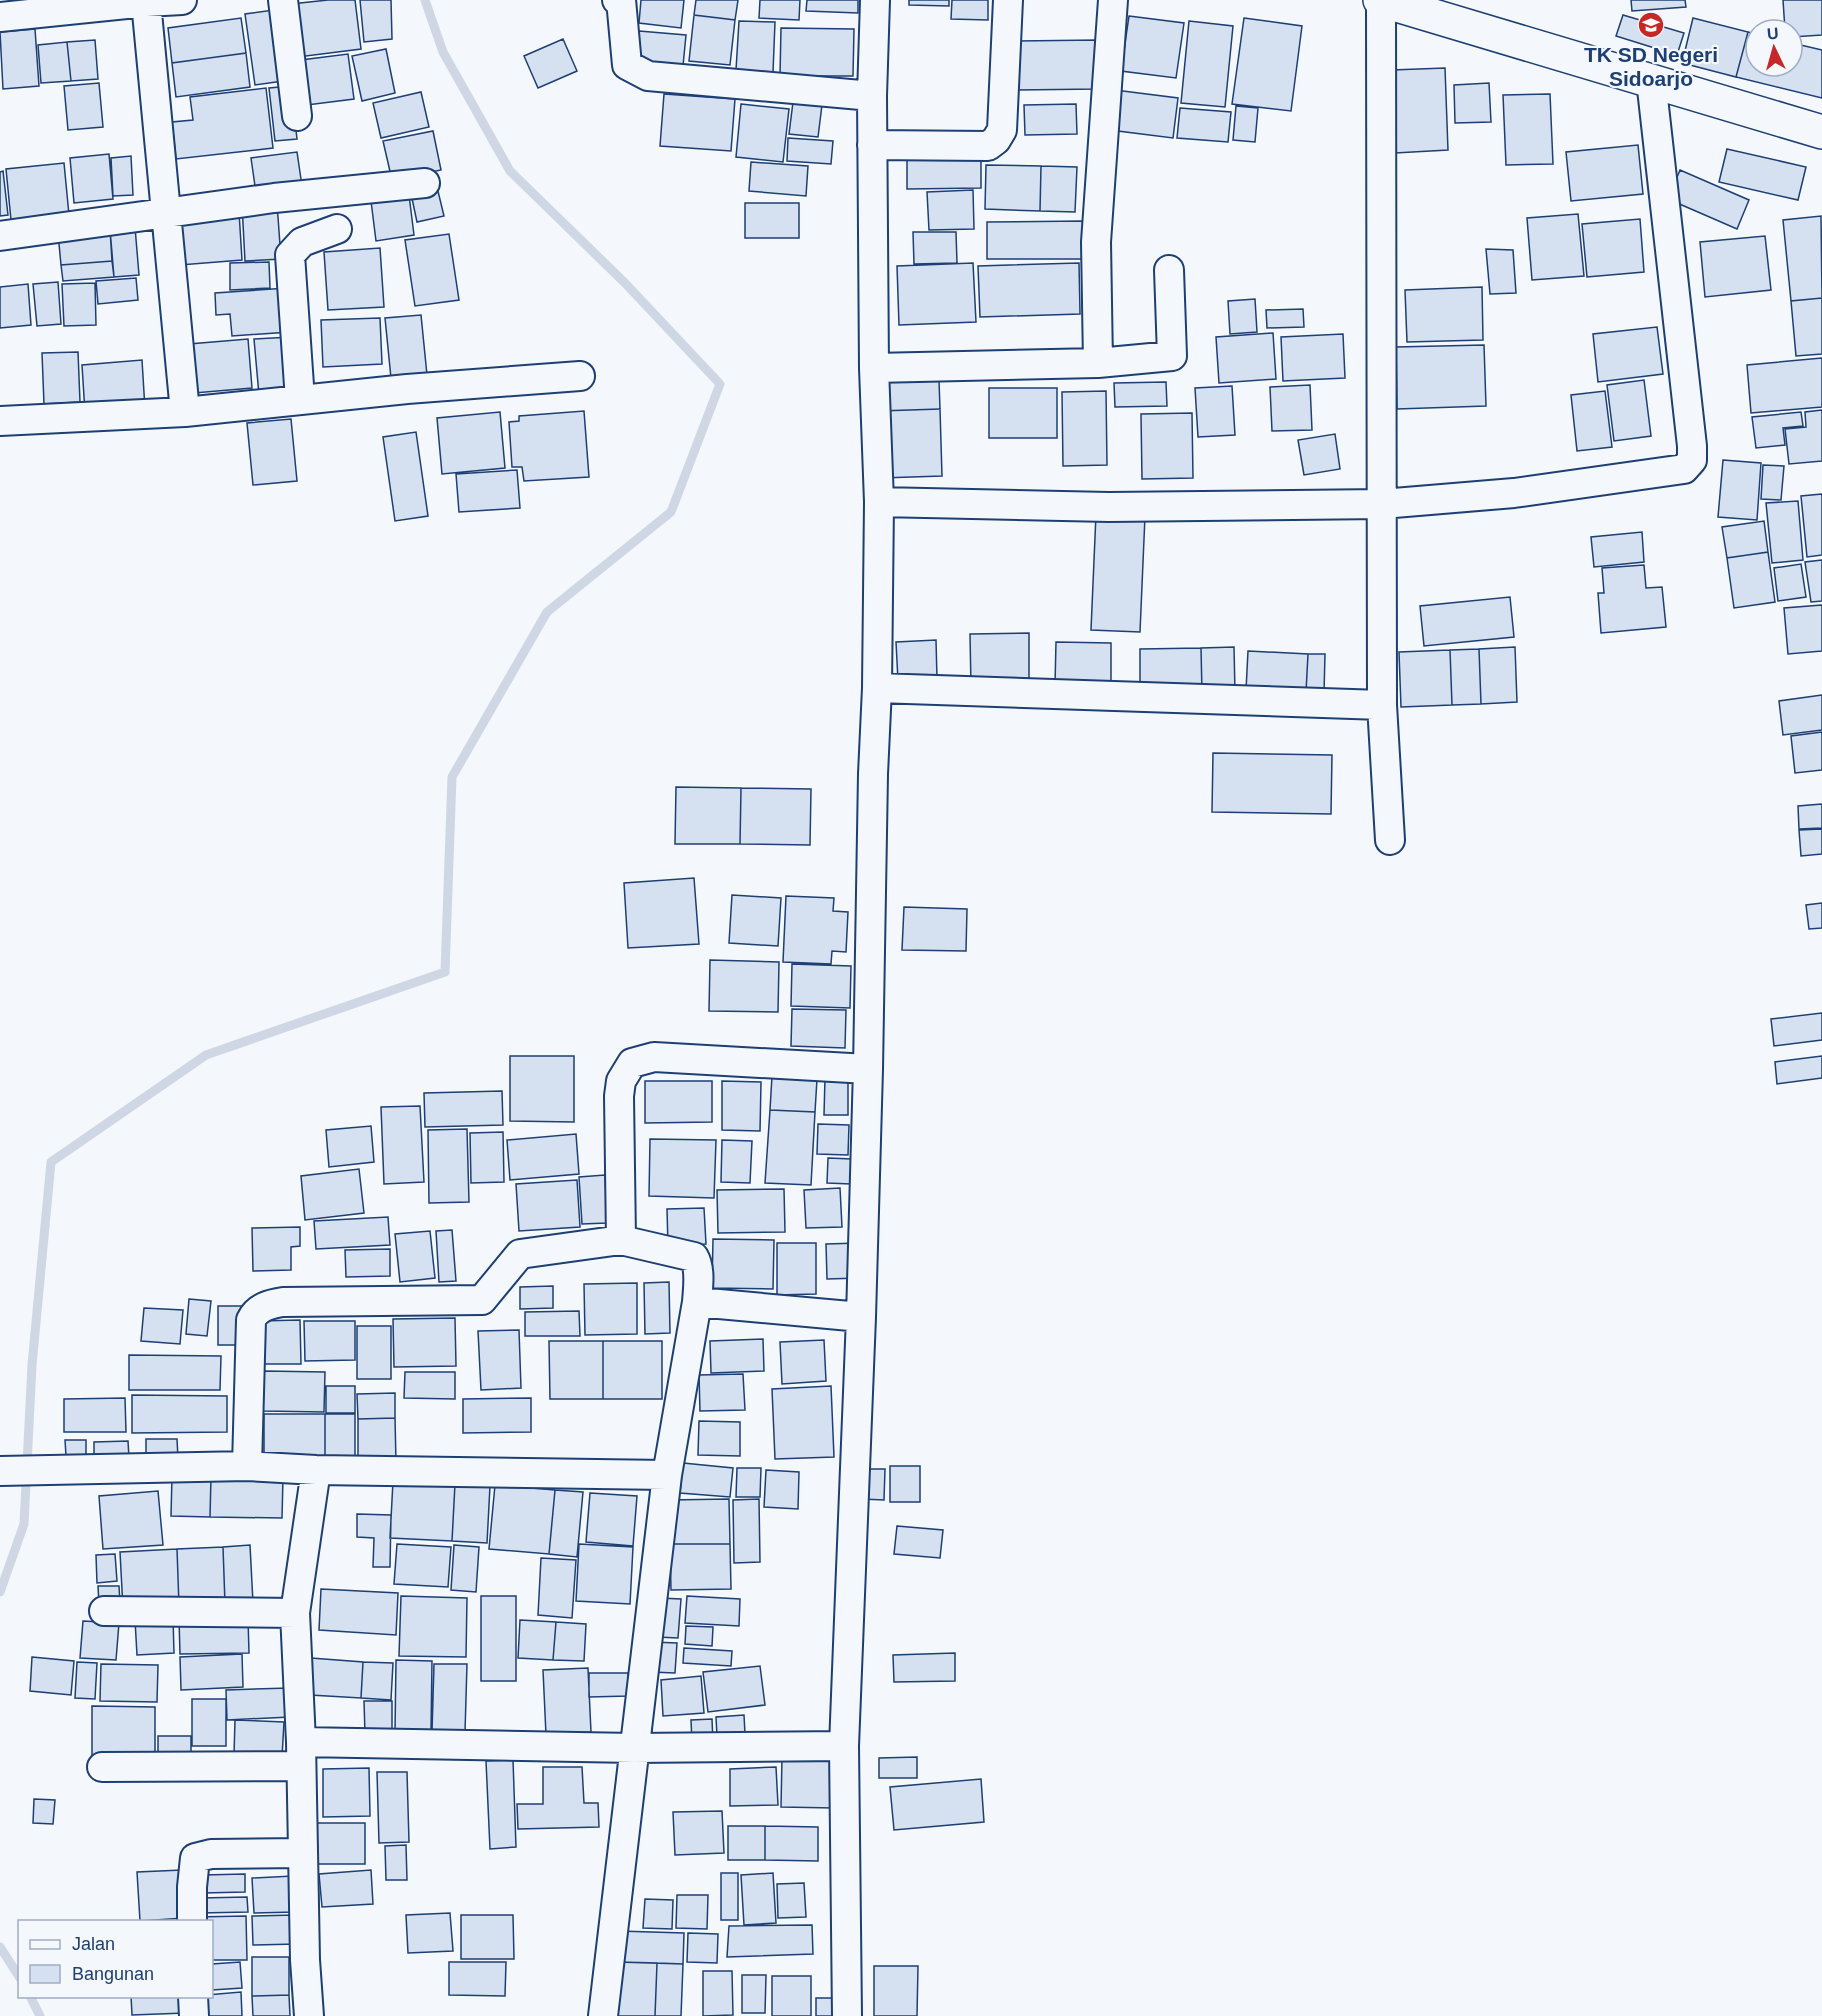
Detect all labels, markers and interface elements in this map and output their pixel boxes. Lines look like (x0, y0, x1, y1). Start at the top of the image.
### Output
school or university icon: TK SD Negeri Sidoarjo (1636, 10, 1666, 40)
north arrow (1744, 18, 1804, 78)
text: U (1766, 25, 1779, 43)
place label: TK SD Negeri Sidoarjo (1584, 43, 1718, 90)
legend (18, 1920, 213, 1998)
text: Jalan (72, 1934, 115, 1954)
text: Bangunan (72, 1964, 154, 1984)

